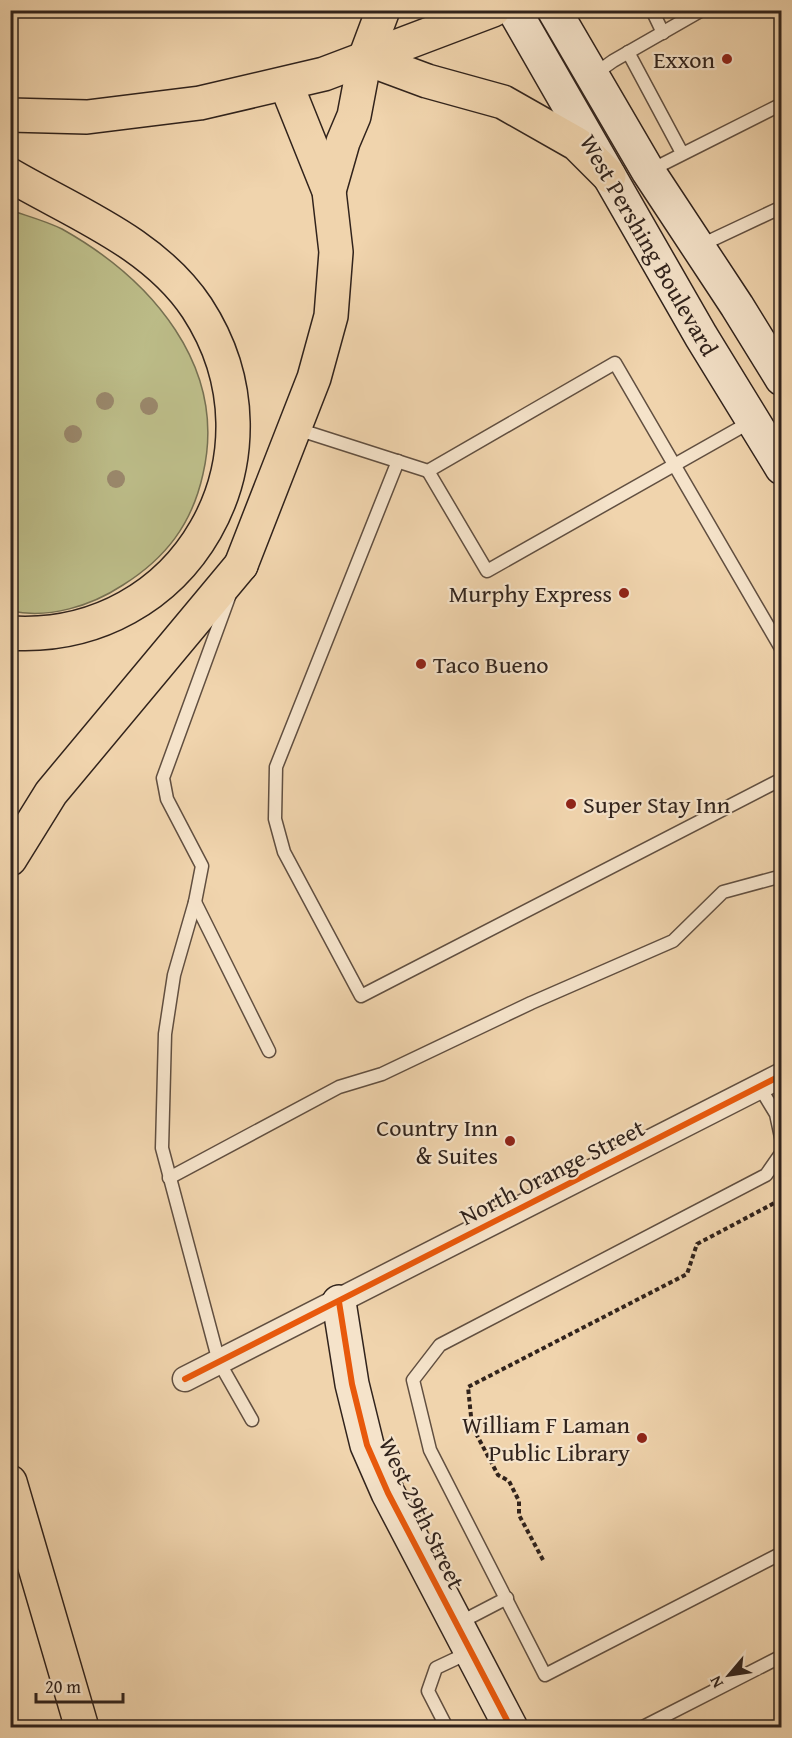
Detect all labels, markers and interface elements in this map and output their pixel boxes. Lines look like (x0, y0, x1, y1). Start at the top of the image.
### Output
place label: Exxon (653, 42, 716, 77)
marker: Exxon (720, 52, 734, 66)
street label: West Pershing Boulevard (571, 128, 727, 362)
place label: Murphy Express (449, 576, 612, 611)
marker: Murphy Express (617, 586, 631, 600)
place label: Taco Bueno (433, 647, 549, 682)
marker: Taco Bueno (414, 657, 428, 671)
place label: Super Stay Inn (583, 787, 731, 822)
marker: Super Stay Inn (564, 797, 578, 811)
place label: Country Inn & Suites (376, 1110, 499, 1173)
street label: North Orange Street (453, 1110, 651, 1234)
marker: Country Inn & Suites (503, 1134, 517, 1148)
place label: William F Laman Public Library (462, 1407, 631, 1470)
street label: West 29th Street (370, 1431, 474, 1595)
marker: William F Laman Public Library (635, 1431, 649, 1445)
north arrow (699, 1645, 759, 1705)
scale bar (36, 1666, 123, 1704)
text: N (703, 1672, 729, 1693)
text: 20 m (45, 1673, 81, 1700)

